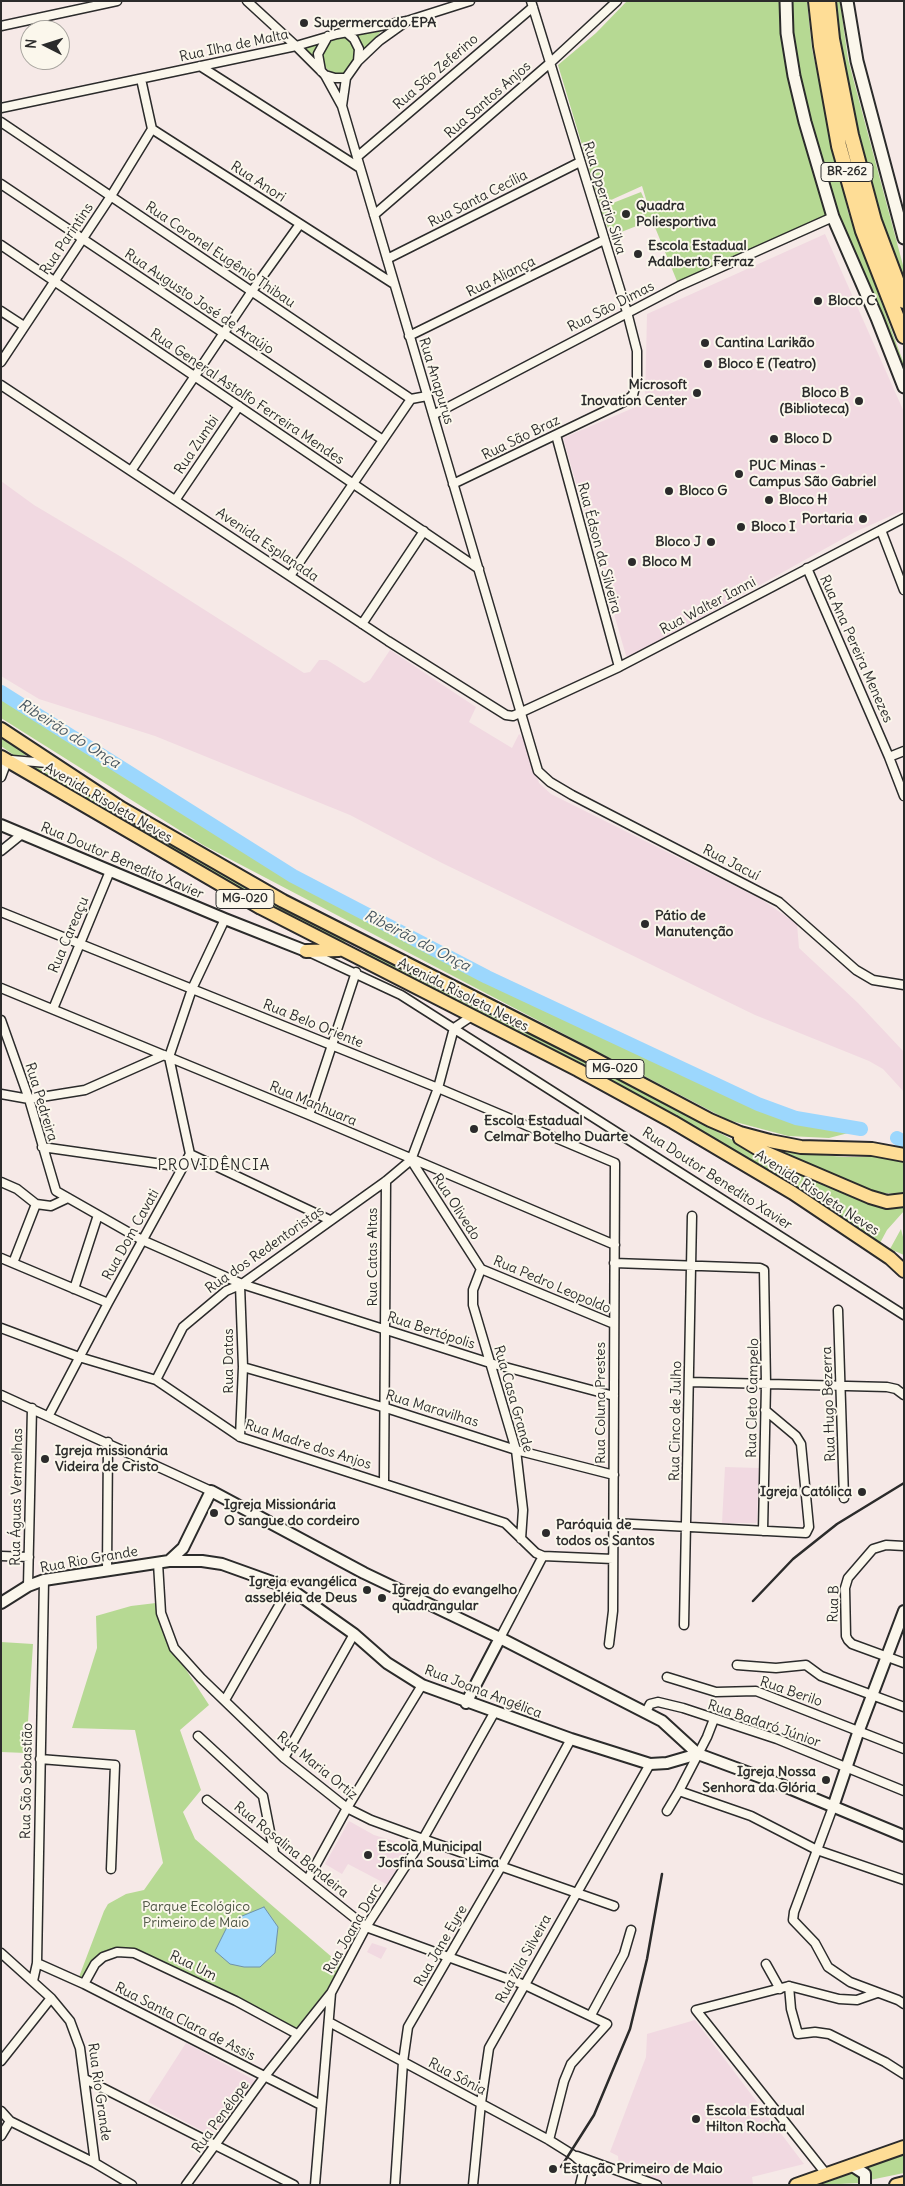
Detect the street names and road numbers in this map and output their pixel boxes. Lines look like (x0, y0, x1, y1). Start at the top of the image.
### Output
street label: Rua Ilha de Malta (178, 26, 290, 66)
street label: Rua São Zeferino (390, 31, 482, 113)
street label: Rua Santos Anjos (441, 58, 535, 142)
street label: Rua Operário Silva (579, 140, 629, 256)
street label: Rua Anori (227, 158, 289, 206)
road number: BR-262 (821, 162, 873, 182)
street label: Rua Santa Cecília (426, 167, 530, 231)
street label: Rua Coronel Eugênio Thibau (142, 199, 298, 311)
street label: Rua Parintins (37, 200, 97, 278)
street label: Rua Augusto José de Araújo (121, 246, 277, 358)
street label: Rua Aliança (464, 253, 538, 301)
street label: Rua São Dimas (565, 278, 657, 336)
street label: Rua General Astolfo Ferreira Mendes (147, 326, 347, 468)
street label: Rua Anapurus (415, 336, 457, 426)
street label: Rua Zumbi (171, 412, 223, 478)
street label: Rua São Braz (479, 412, 563, 464)
street label: Rua Édson da Silveira (573, 481, 625, 615)
street label: Avenida Esplanada (213, 504, 321, 586)
street label: Rua Ana Pereira Menezes (816, 573, 896, 725)
street label: Rua Walter Ianni (657, 574, 759, 638)
street label: Avenida Risoleta Neves (41, 760, 175, 846)
street label: Rua Doutor Benedito Xavier (38, 819, 206, 903)
street label: Rua Jacuí (700, 842, 762, 884)
road number: MG-020 (216, 890, 274, 909)
street label: Rua Careaçu (45, 894, 93, 976)
street label: Avenida Risoleta Neves (395, 955, 531, 1035)
street label: Rua Belo Oriente (260, 996, 366, 1052)
road number: MG-020 (586, 1060, 644, 1078)
street label: Rua Pedreira (21, 1061, 61, 1143)
street label: Rua Manhuara (267, 1078, 359, 1130)
street label: Rua Doutor Benedito Xavier (639, 1124, 795, 1234)
street label: Avenida Risoleta Neves (752, 1147, 882, 1239)
street label: Rua Olivedo (428, 1171, 484, 1243)
street label: Rua Dom Cavati (99, 1187, 163, 1283)
street label: Rua dos Redentoristas (203, 1203, 327, 1297)
street label: Rua Catas Altas (365, 1208, 381, 1306)
street label: Rua Pedro Leopoldo (491, 1253, 613, 1317)
street label: Rua Bertópolis (385, 1309, 477, 1353)
street label: Rua Datas (221, 1328, 237, 1394)
street label: Rua Cleto Campelo (744, 1338, 762, 1458)
street label: Rua Coluna Prestes (593, 1342, 609, 1464)
street label: Rua Casa Grande (490, 1344, 536, 1454)
street label: Rua Hugo Bezerra (819, 1346, 839, 1462)
street label: Rua Cinco de Julho (667, 1361, 685, 1481)
street label: Rua Maravilhas (383, 1387, 481, 1431)
street label: Rua Madre dos Anjos (243, 1417, 373, 1473)
street label: Rua Águas Vermelhas (7, 1428, 27, 1566)
street label: Rua Rio Grande (39, 1543, 139, 1577)
street label: Rua B (825, 1585, 843, 1623)
street label: Rua Joana Angélica (422, 1662, 544, 1722)
street label: Rua Berilo (758, 1674, 824, 1710)
street label: Rua Badaró Júnior (705, 1697, 823, 1751)
street label: Rua São Sebastião (18, 1723, 36, 1839)
street label: Rua Maria Ortiz (273, 1728, 361, 1804)
street label: Rua Rosalina Bandeira (230, 1799, 352, 1901)
street label: Rua Joana Darc (320, 1881, 386, 1977)
street label: Rua Jane Eyre (411, 1902, 471, 1990)
street label: Rua Zila Silveira (493, 1912, 555, 2006)
street label: Rua Um (167, 1947, 219, 1985)
street label: Rua Santa Clara de Assis (112, 1979, 258, 2065)
street label: Rua Rio Grande (84, 2042, 114, 2142)
street label: Rua Sônia (425, 2055, 489, 2099)
street label: Rua Penélope (189, 2077, 253, 2157)

